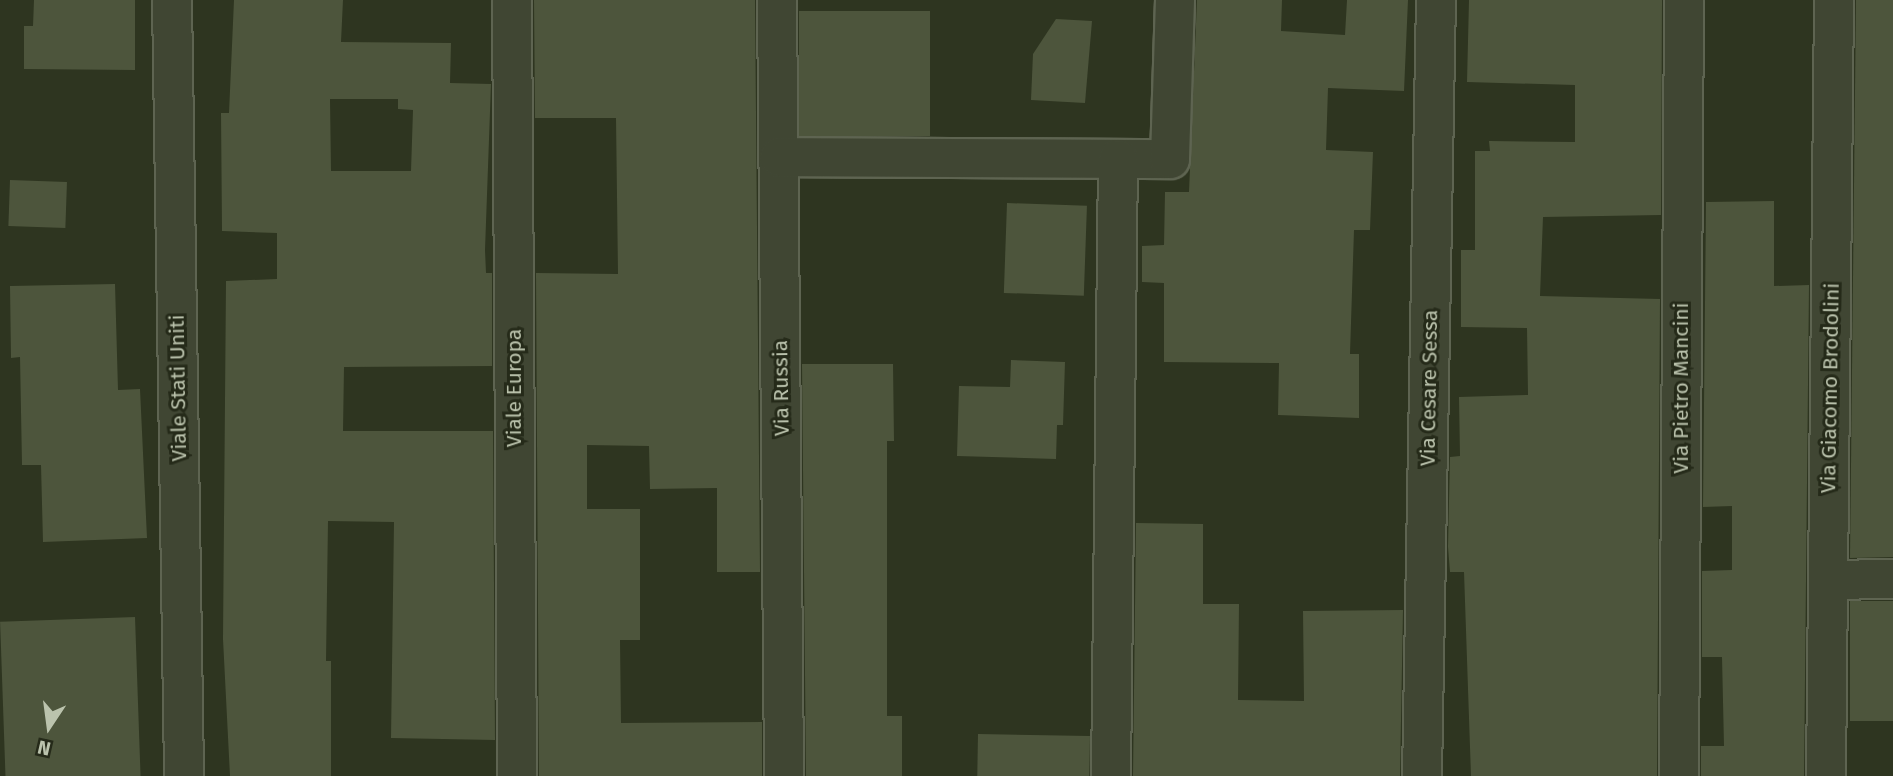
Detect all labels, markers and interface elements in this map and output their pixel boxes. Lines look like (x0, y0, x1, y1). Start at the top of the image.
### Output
street label: Via Giacomo Brodolini (1816, 283, 1844, 493)
street label: Via Pietro Mancini (1668, 302, 1694, 474)
street label: Via Cesare Sessa (1415, 310, 1443, 466)
street label: Viale Stati Uniti (164, 314, 192, 462)
street label: Viale Europa (501, 329, 527, 447)
street label: Via Russia (768, 340, 794, 436)
north arrow (14, 692, 84, 762)
text: N (35, 735, 53, 761)

